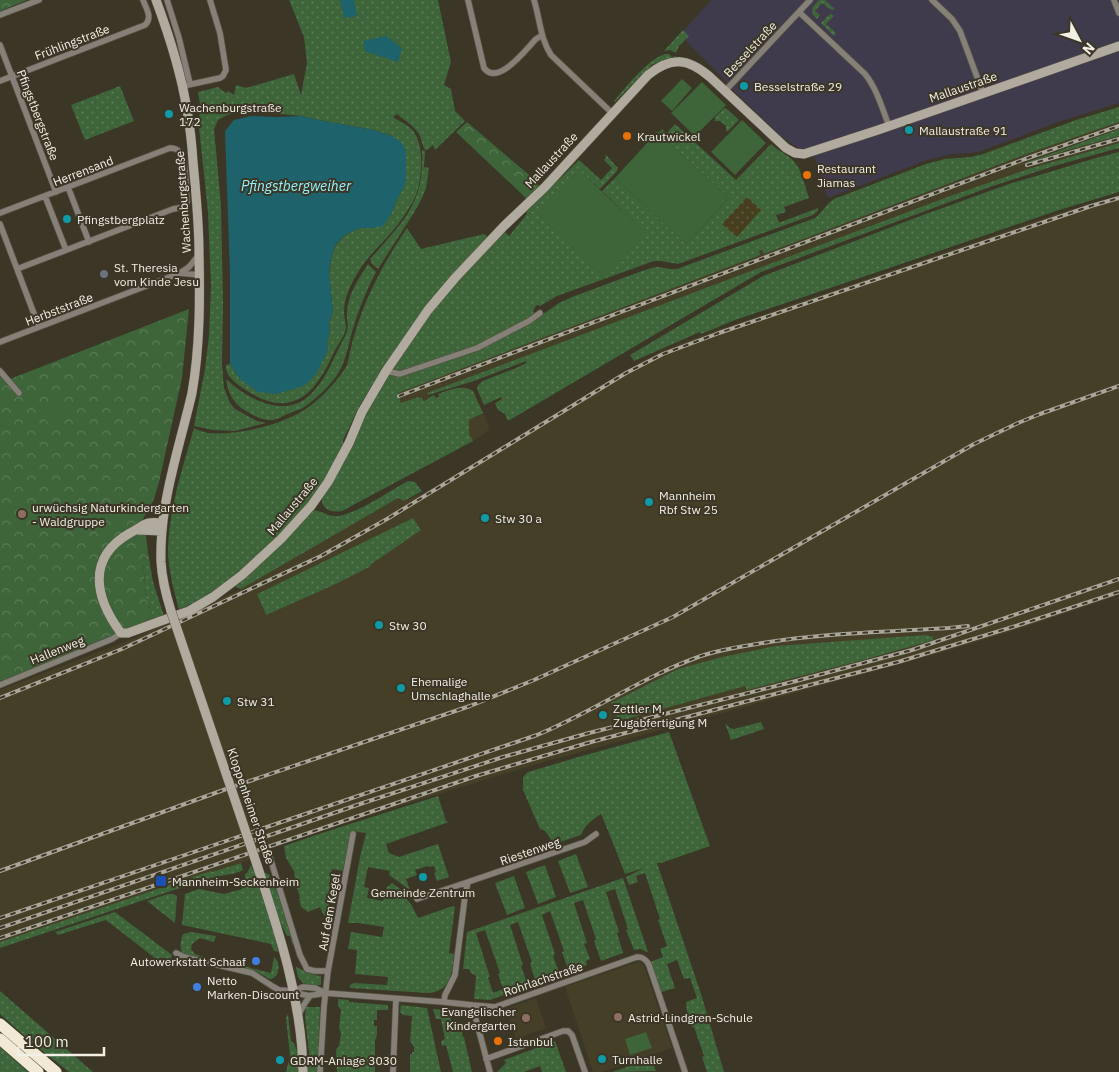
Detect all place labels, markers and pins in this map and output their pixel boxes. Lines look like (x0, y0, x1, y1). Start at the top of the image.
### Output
place label: Besselstraße 29 (754, 79, 842, 94)
marker: Besselstraße 29 (738, 80, 750, 92)
place label: Wachenburgstraße 172 (179, 100, 282, 129)
marker: Wachenburgstraße 172 (163, 108, 175, 120)
place label: Mallaustraße 91 (919, 123, 1007, 138)
marker: Mallaustraße 91 (903, 124, 915, 136)
place label: Krautwickel (637, 129, 701, 144)
marker: Krautwickel (621, 130, 633, 142)
place label: Restaurant Jiamas (817, 161, 876, 190)
marker: Restaurant Jiamas (801, 169, 813, 181)
place label: Pfingstbergplatz (77, 212, 165, 227)
marker: Pfingstbergplatz (61, 213, 73, 225)
place label: St. Theresia vom Kinde Jesu (114, 260, 199, 289)
marker: St. Theresia vom Kinde Jesu (98, 268, 110, 280)
place label: Mannheim Rbf Stw 25 (659, 488, 718, 517)
marker: Mannheim Rbf Stw 25 (643, 496, 655, 508)
place label: urwüchsig Naturkindergarten - Waldgruppe (32, 500, 189, 529)
marker: urwüchsig Naturkindergarten - Waldgruppe (16, 508, 28, 520)
place label: Stw 30 a (495, 511, 542, 526)
marker: Stw 30 a (479, 512, 491, 524)
place label: Stw 30 (389, 618, 427, 633)
marker: Stw 30 (373, 619, 385, 631)
place label: Ehemalige Umschlaghalle (411, 674, 491, 703)
marker: Ehemalige Umschlaghalle (395, 682, 407, 694)
place label: Stw 31 (237, 694, 275, 709)
marker: Stw 31 (221, 695, 233, 707)
place label: Zettler M, Zugabfertigung M (613, 701, 707, 730)
marker: Zettler M, Zugabfertigung M (597, 709, 609, 721)
marker: Gemeinde Zentrum (417, 871, 429, 883)
marker: Mannheim-Seckenheim (154, 874, 168, 888)
place label: Mannheim-Seckenheim (172, 874, 299, 889)
place label: Gemeinde Zentrum (371, 885, 475, 900)
place label: Autowerkstatt Schaaf (130, 954, 246, 969)
marker: Autowerkstatt Schaaf (250, 955, 262, 967)
place label: Netto Marken-Discount (207, 973, 299, 1002)
marker: Netto Marken-Discount (191, 981, 203, 993)
place label: Evangelischer Kindergarten (441, 1004, 517, 1033)
place label: Astrid-Lindgren-Schule (628, 1010, 753, 1025)
marker: Astrid-Lindgren-Schule (612, 1011, 624, 1023)
marker: Evangelischer Kindergarten (520, 1012, 532, 1024)
place label: Istanbul (508, 1034, 553, 1049)
marker: Istanbul (492, 1035, 504, 1047)
place label: Turnhalle (612, 1052, 663, 1067)
place label: GDRM-Anlage 3030 (290, 1053, 397, 1068)
marker: Turnhalle (596, 1053, 608, 1065)
marker: GDRM-Anlage 3030 (274, 1054, 286, 1066)

